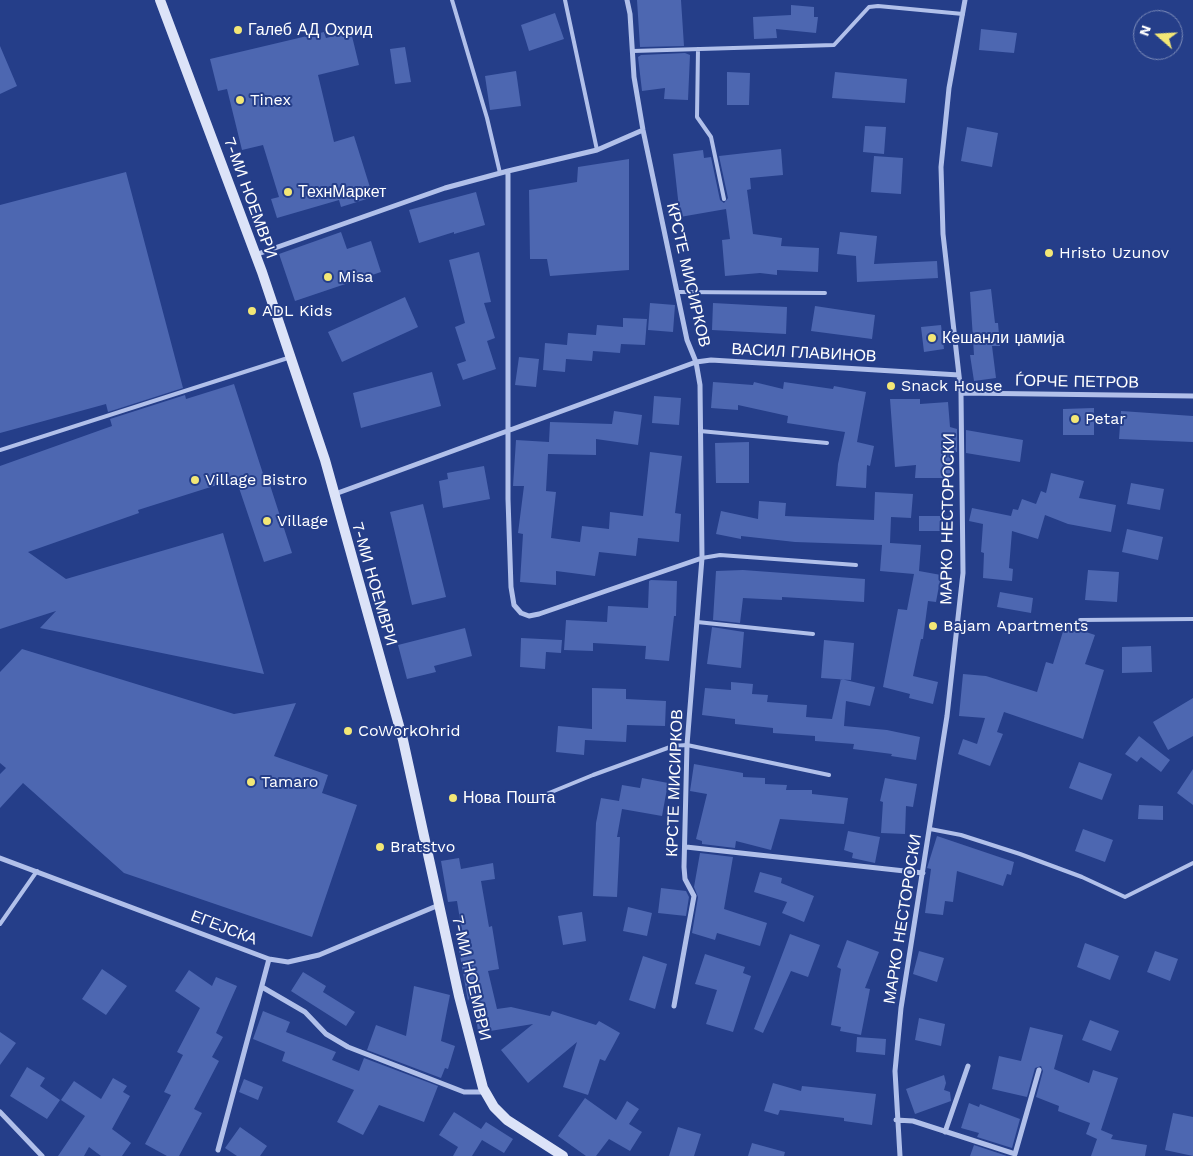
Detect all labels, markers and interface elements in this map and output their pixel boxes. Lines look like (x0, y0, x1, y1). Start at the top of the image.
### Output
north arrow (1133, 10, 1183, 60)
place label: Галеб АД Охрид (248, 20, 372, 40)
text: N (1136, 23, 1154, 38)
marker: Галеб АД Охрид (232, 24, 244, 36)
place label: Tinex (250, 90, 291, 110)
marker: Tinex (234, 94, 246, 106)
street label: 7-МИ НОЕМВРИ (219, 135, 281, 261)
place label: ТехнМаркет (298, 182, 386, 202)
marker: ТехнМаркет (282, 186, 294, 198)
street label: КРСТЕ МИСИРКОВ (662, 201, 714, 349)
place label: Hristo Uzunov (1059, 243, 1169, 263)
marker: Hristo Uzunov (1043, 247, 1055, 259)
place label: Misa (338, 267, 373, 287)
marker: Misa (322, 271, 334, 283)
place label: ADL Kids (262, 301, 332, 321)
marker: ADL Kids (246, 305, 258, 317)
place label: Кешанли џамија (942, 328, 1065, 348)
marker: Кешанли џамија (926, 332, 938, 344)
street label: ВАСИЛ ГЛАВИНОВ (731, 340, 877, 366)
street label: ЃОРЧЕ ПЕТРОВ (1015, 371, 1139, 393)
place label: Snack House (901, 376, 1002, 396)
marker: Snack House (885, 380, 897, 392)
place label: Petar (1085, 409, 1126, 429)
marker: Petar (1069, 413, 1081, 425)
street label: МАРКО НЕСТОРОСКИ (937, 433, 959, 605)
place label: Village Bistro (205, 470, 307, 490)
marker: Village Bistro (189, 474, 201, 486)
place label: Village (277, 511, 328, 531)
marker: Village (261, 515, 273, 527)
street label: 7-МИ НОЕМВРИ (347, 520, 401, 648)
place label: Bajam Apartments (943, 616, 1088, 636)
marker: Bajam Apartments (927, 620, 939, 632)
street label: КРСТЕ МИСИРКОВ (663, 709, 687, 857)
place label: CoWorkOhrid (358, 721, 460, 741)
marker: CoWorkOhrid (342, 725, 354, 737)
place label: Tamaro (261, 772, 318, 792)
marker: Tamaro (245, 776, 257, 788)
place label: Нова Пошта (463, 788, 555, 808)
marker: Нова Пошта (447, 792, 459, 804)
street label: МАРКО НЕСТОРОСКИ (880, 833, 926, 1005)
place label: Bratstvo (390, 837, 455, 857)
marker: Bratstvo (374, 841, 386, 853)
street label: ЕГЕЈСКА (188, 907, 260, 949)
street label: 7-МИ НОЕМВРИ (447, 914, 495, 1042)

